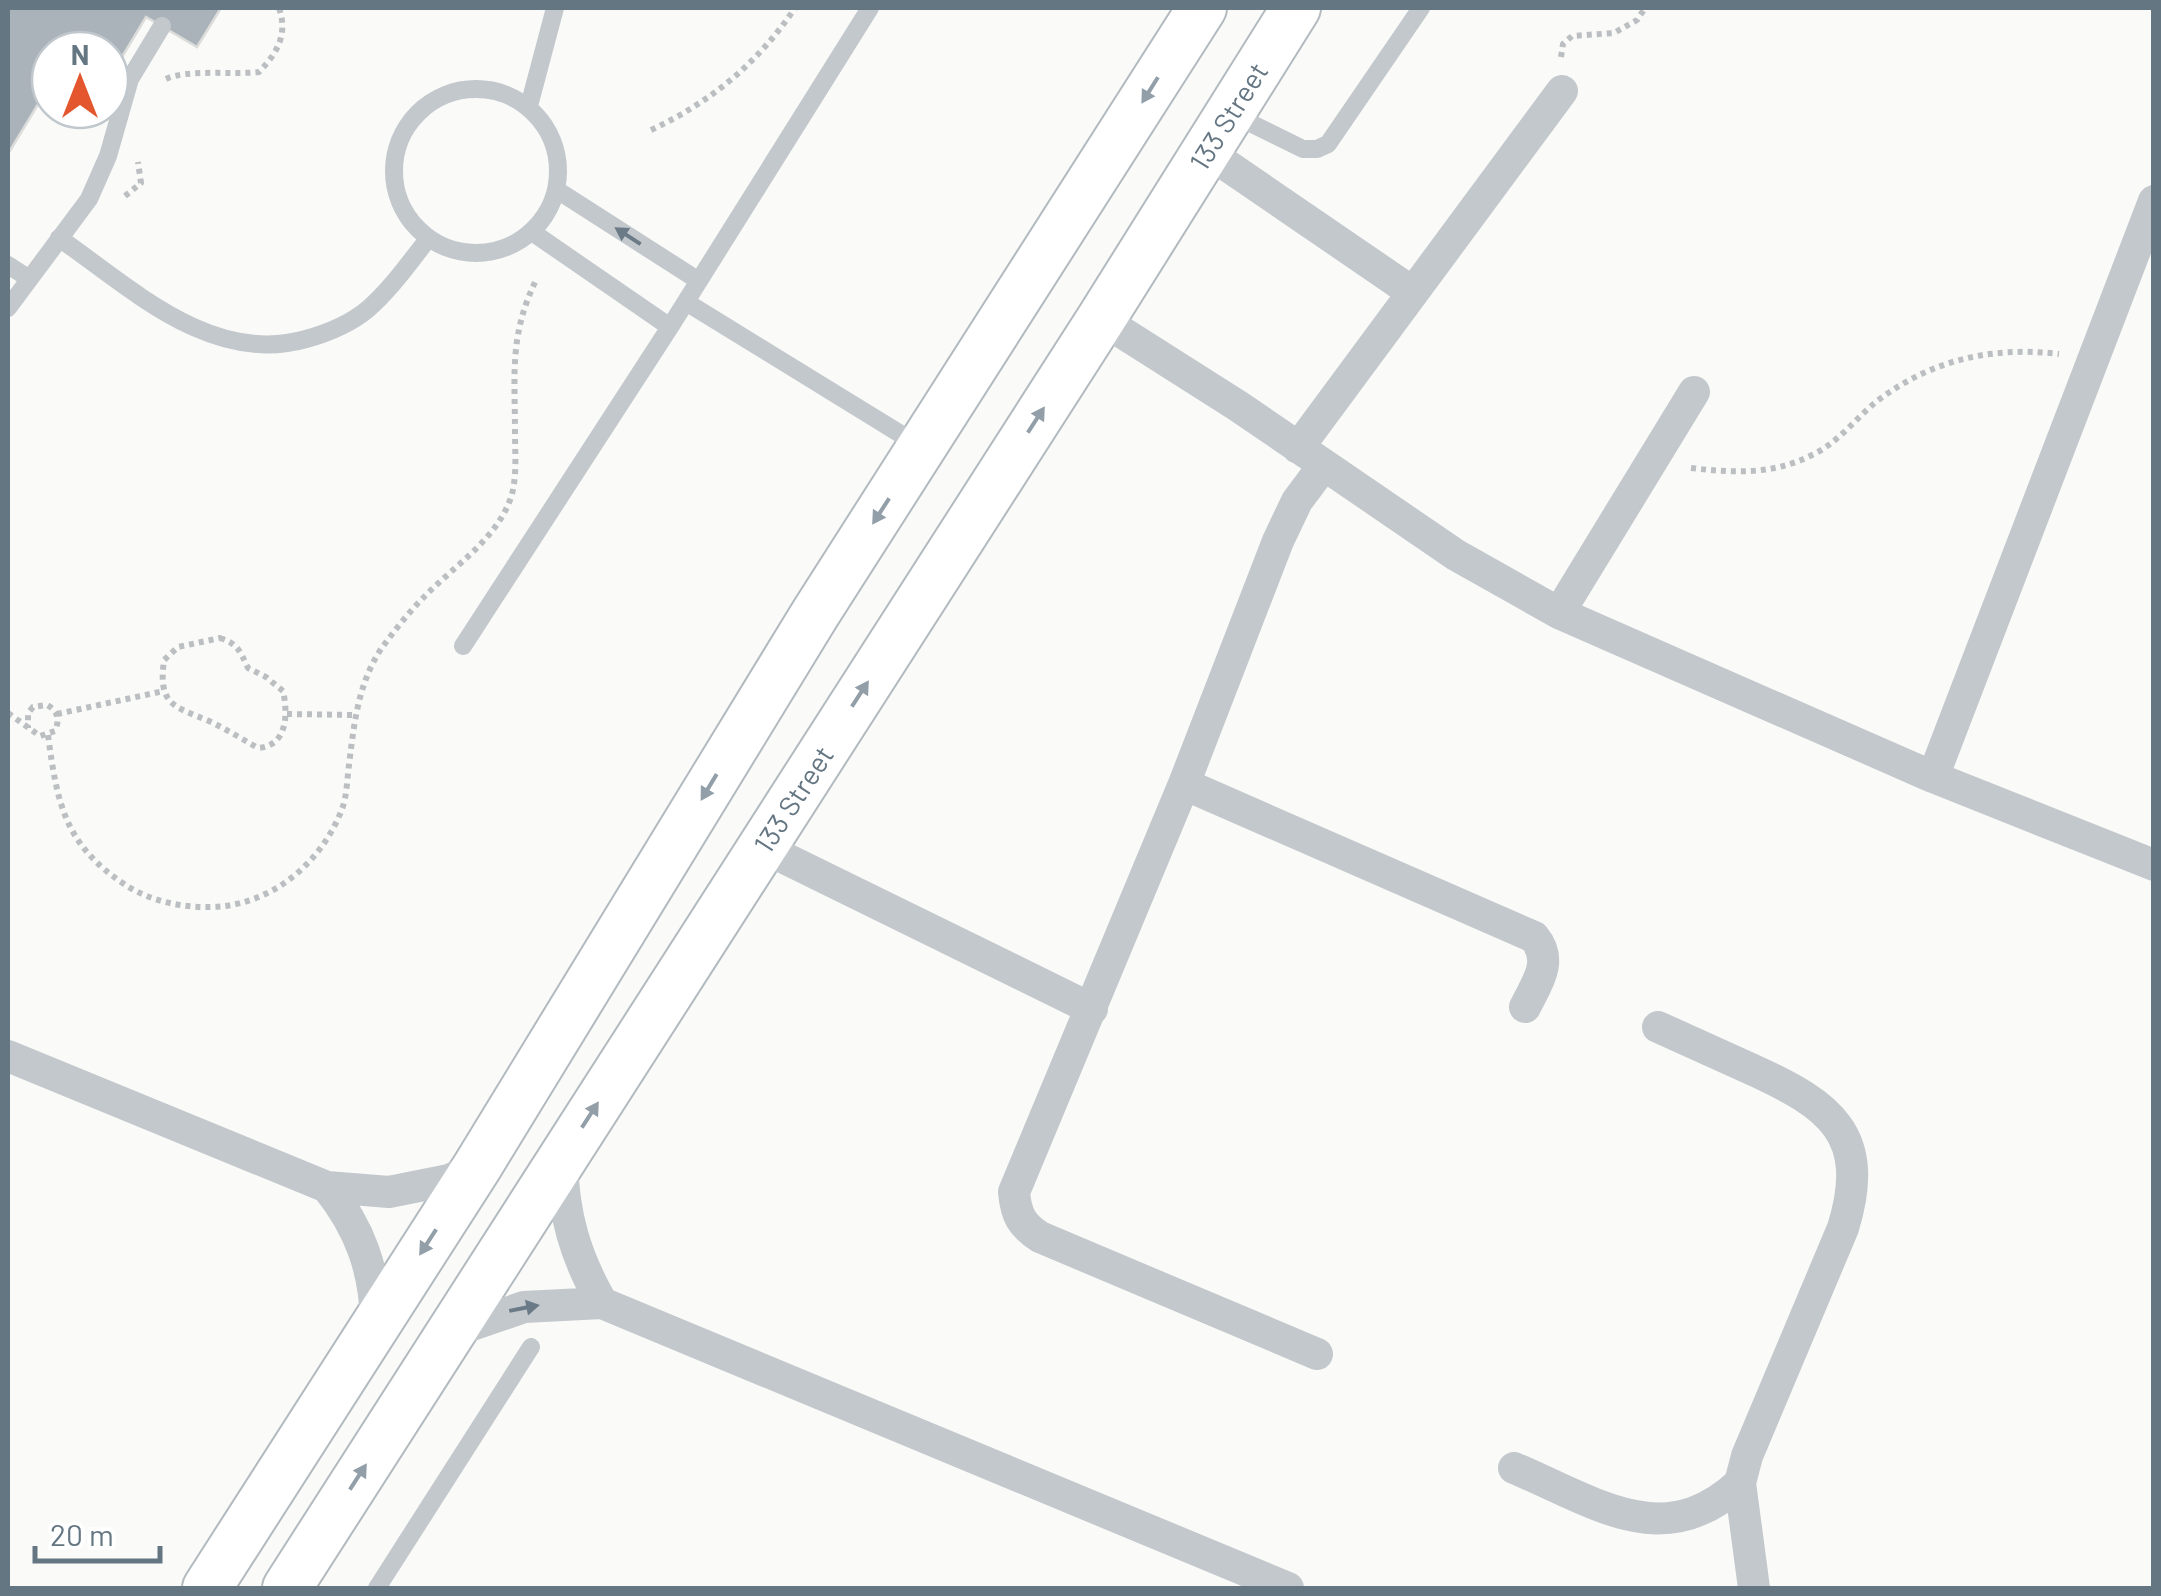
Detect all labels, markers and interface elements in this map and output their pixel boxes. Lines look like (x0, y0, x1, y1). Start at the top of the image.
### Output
north arrow (30, 30, 130, 130)
text: N (71, 37, 89, 71)
street label: 133 Street (1182, 56, 1274, 176)
one-way arrow (1142, 76, 1159, 104)
one-way arrow (614, 227, 642, 245)
one-way arrow (1026, 407, 1044, 434)
one-way arrow (873, 498, 891, 525)
one-way arrow (851, 680, 869, 708)
street label: 133 Street (746, 739, 840, 859)
one-way arrow (701, 773, 719, 801)
one-way arrow (580, 1101, 598, 1128)
one-way arrow (420, 1229, 438, 1256)
one-way arrow (509, 1300, 540, 1316)
one-way arrow (349, 1463, 367, 1491)
scale bar (35, 1501, 160, 1563)
text: 20 m (50, 1516, 114, 1552)

